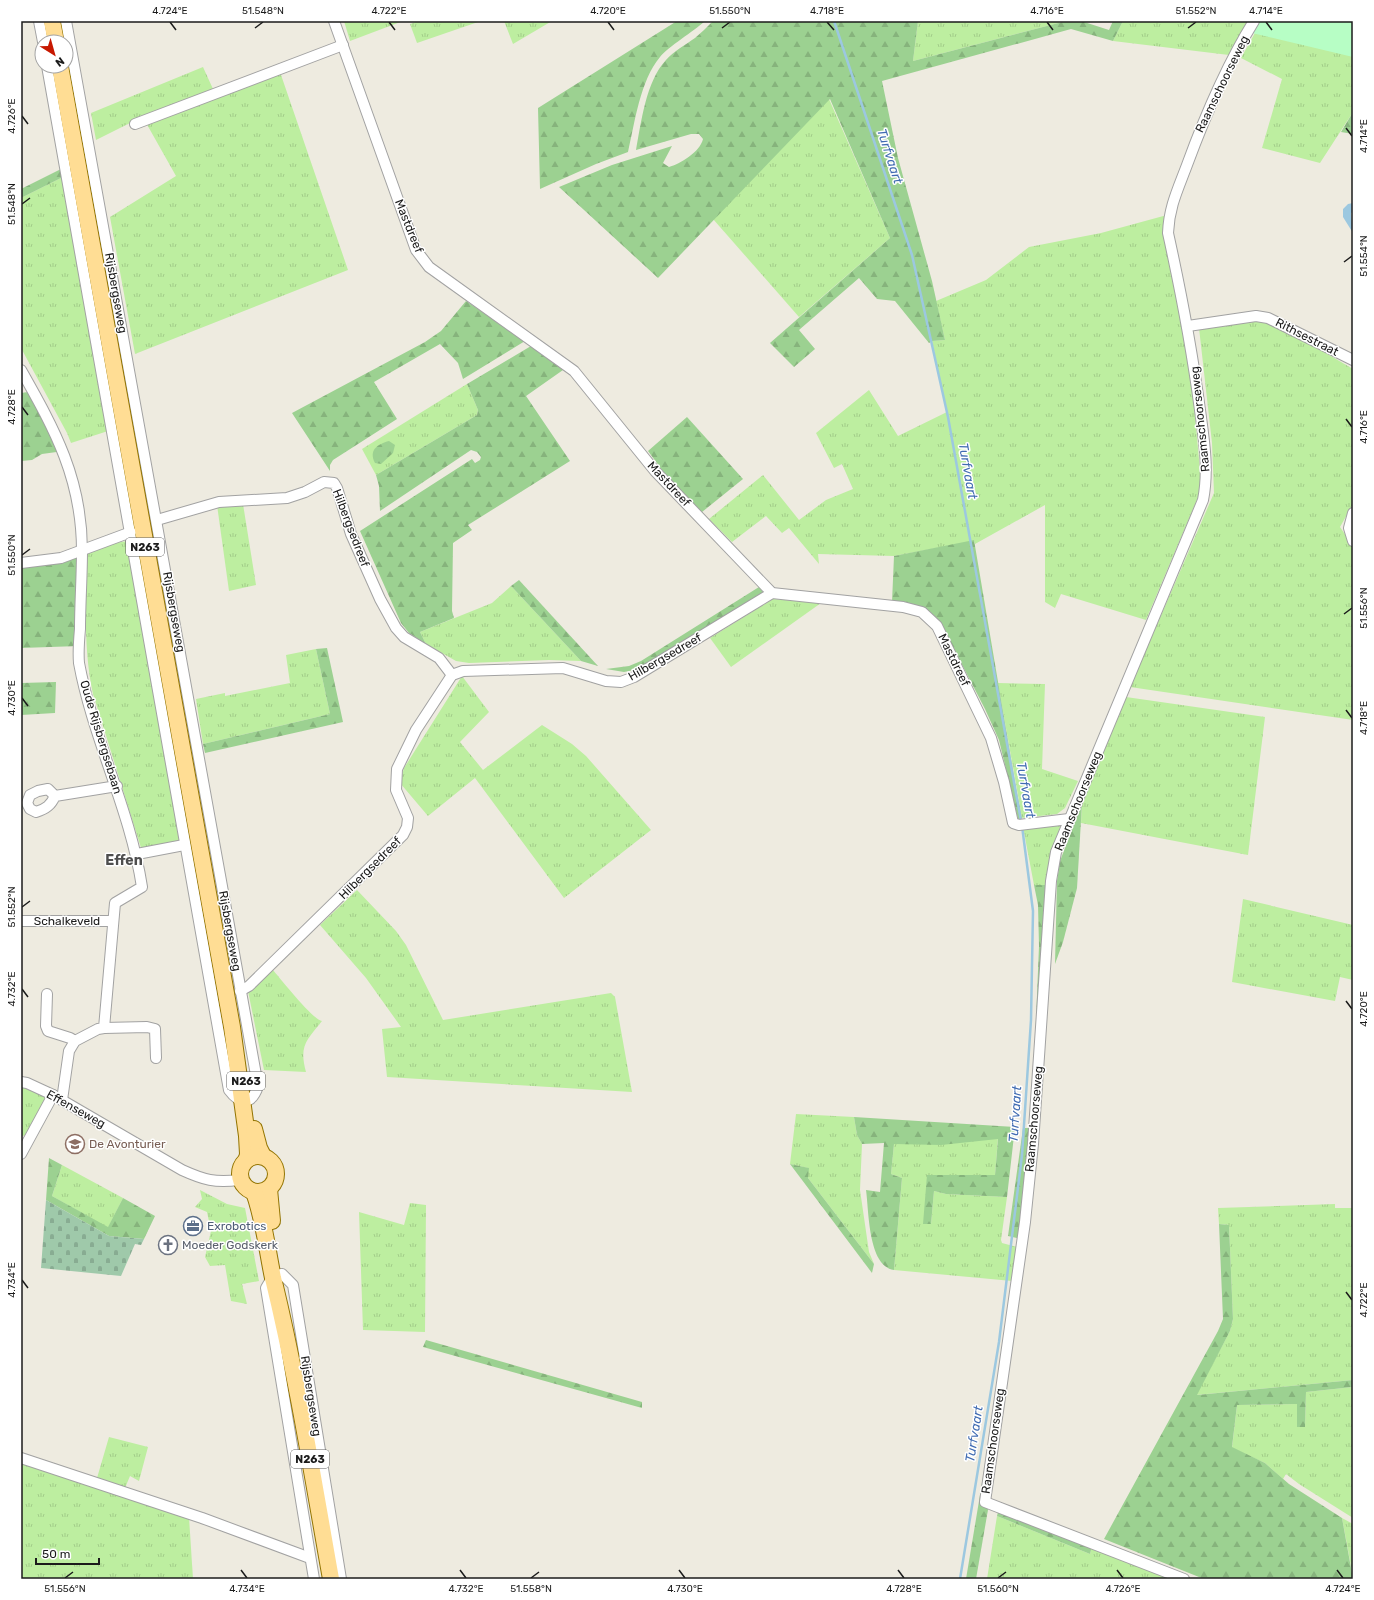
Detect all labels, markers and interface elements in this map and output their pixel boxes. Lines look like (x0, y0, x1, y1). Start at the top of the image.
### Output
text: 4.724°E (152, 5, 188, 17)
text: 51.548°N (242, 5, 284, 17)
text: 4.722°E (371, 5, 407, 17)
text: 4.720°E (590, 5, 626, 17)
text: 51.550°N (709, 5, 751, 17)
text: 4.718°E (810, 5, 844, 17)
text: 4.716°E (1030, 5, 1064, 17)
text: 51.552°N (1175, 5, 1217, 17)
text: 4.714°E (1249, 5, 1283, 17)
street label: Raamschoorseweg (1192, 33, 1252, 135)
north arrow (34, 34, 74, 74)
text: N (53, 54, 67, 69)
text: 4.726°E (6, 98, 18, 134)
text: 4.714°E (1358, 119, 1370, 153)
water label: Turfvaart (874, 127, 906, 186)
text: 51.548°N (6, 183, 18, 225)
street label: Mastdreef (392, 197, 426, 255)
text: 51.554°N (1358, 235, 1370, 277)
street label: Rijsbergseweg (102, 252, 130, 334)
street label: Rithsestraat (1273, 315, 1341, 359)
street label: Raamschoorseweg (1187, 365, 1213, 473)
text: 4.728°E (6, 389, 18, 425)
text: 4.716°E (1358, 410, 1370, 444)
water label: Turfvaart (956, 442, 980, 501)
street label: Mastdreef (645, 459, 694, 510)
street label: Hilbergsedreef (330, 487, 372, 569)
text: 51.550°N (6, 534, 18, 576)
road number: N263 (126, 538, 164, 556)
street label: Rijsbergseweg (160, 571, 188, 653)
text: 51.556°N (1358, 587, 1370, 629)
street label: Hilbergsedreef (626, 630, 704, 684)
street label: Mastdreef (935, 632, 973, 689)
street label: Oude Rijsbergsebaan (77, 679, 125, 795)
text: 4.730°E (6, 680, 18, 716)
text: 4.718°E (1358, 701, 1370, 735)
street label: Raamschoorseweg (1052, 749, 1104, 853)
water label: Turfvaart (1014, 761, 1038, 820)
street label: Hilbergsedreef (336, 834, 404, 902)
district label: Effen (105, 852, 143, 869)
text: 51.552°N (6, 886, 18, 928)
street label: Rijsbergseweg (216, 890, 244, 972)
street label: Schalkeveld (34, 914, 100, 928)
text: 4.732°E (6, 971, 18, 1007)
text: 4.720°E (1358, 991, 1370, 1027)
street label: Raamschoorseweg (1022, 1065, 1046, 1173)
road number: N263 (227, 1072, 265, 1090)
water label: Turfvaart (1006, 1084, 1025, 1143)
street label: Effenseweg (44, 1087, 108, 1131)
school or university icon: De Avonturier (64, 1133, 86, 1155)
place label: De Avonturier (89, 1137, 166, 1151)
office icon: Exrobotics (182, 1215, 204, 1237)
place label: Exrobotics (207, 1219, 266, 1233)
church icon: Moeder Godskerk (157, 1234, 179, 1256)
place label: Moeder Godskerk (182, 1238, 279, 1252)
text: 4.734°E (6, 1262, 18, 1298)
text: 4.722°E (1358, 1282, 1370, 1318)
street label: Rijsbergseweg (298, 1355, 324, 1437)
street label: Raamschoorseweg (979, 1387, 1007, 1495)
water label: Turfvaart (962, 1404, 986, 1463)
road number: N263 (291, 1450, 329, 1468)
scale bar (36, 1540, 99, 1566)
text: 50 m (42, 1547, 70, 1561)
text: 51.556°N (44, 1583, 86, 1595)
text: 4.734°E (229, 1583, 265, 1595)
text: 4.732°E (448, 1583, 484, 1595)
text: 51.558°N (510, 1583, 552, 1595)
text: 4.730°E (667, 1583, 703, 1595)
text: 4.728°E (886, 1583, 922, 1595)
text: 51.560°N (977, 1583, 1019, 1595)
text: 4.726°E (1105, 1583, 1141, 1595)
text: 4.724°E (1325, 1583, 1361, 1595)

